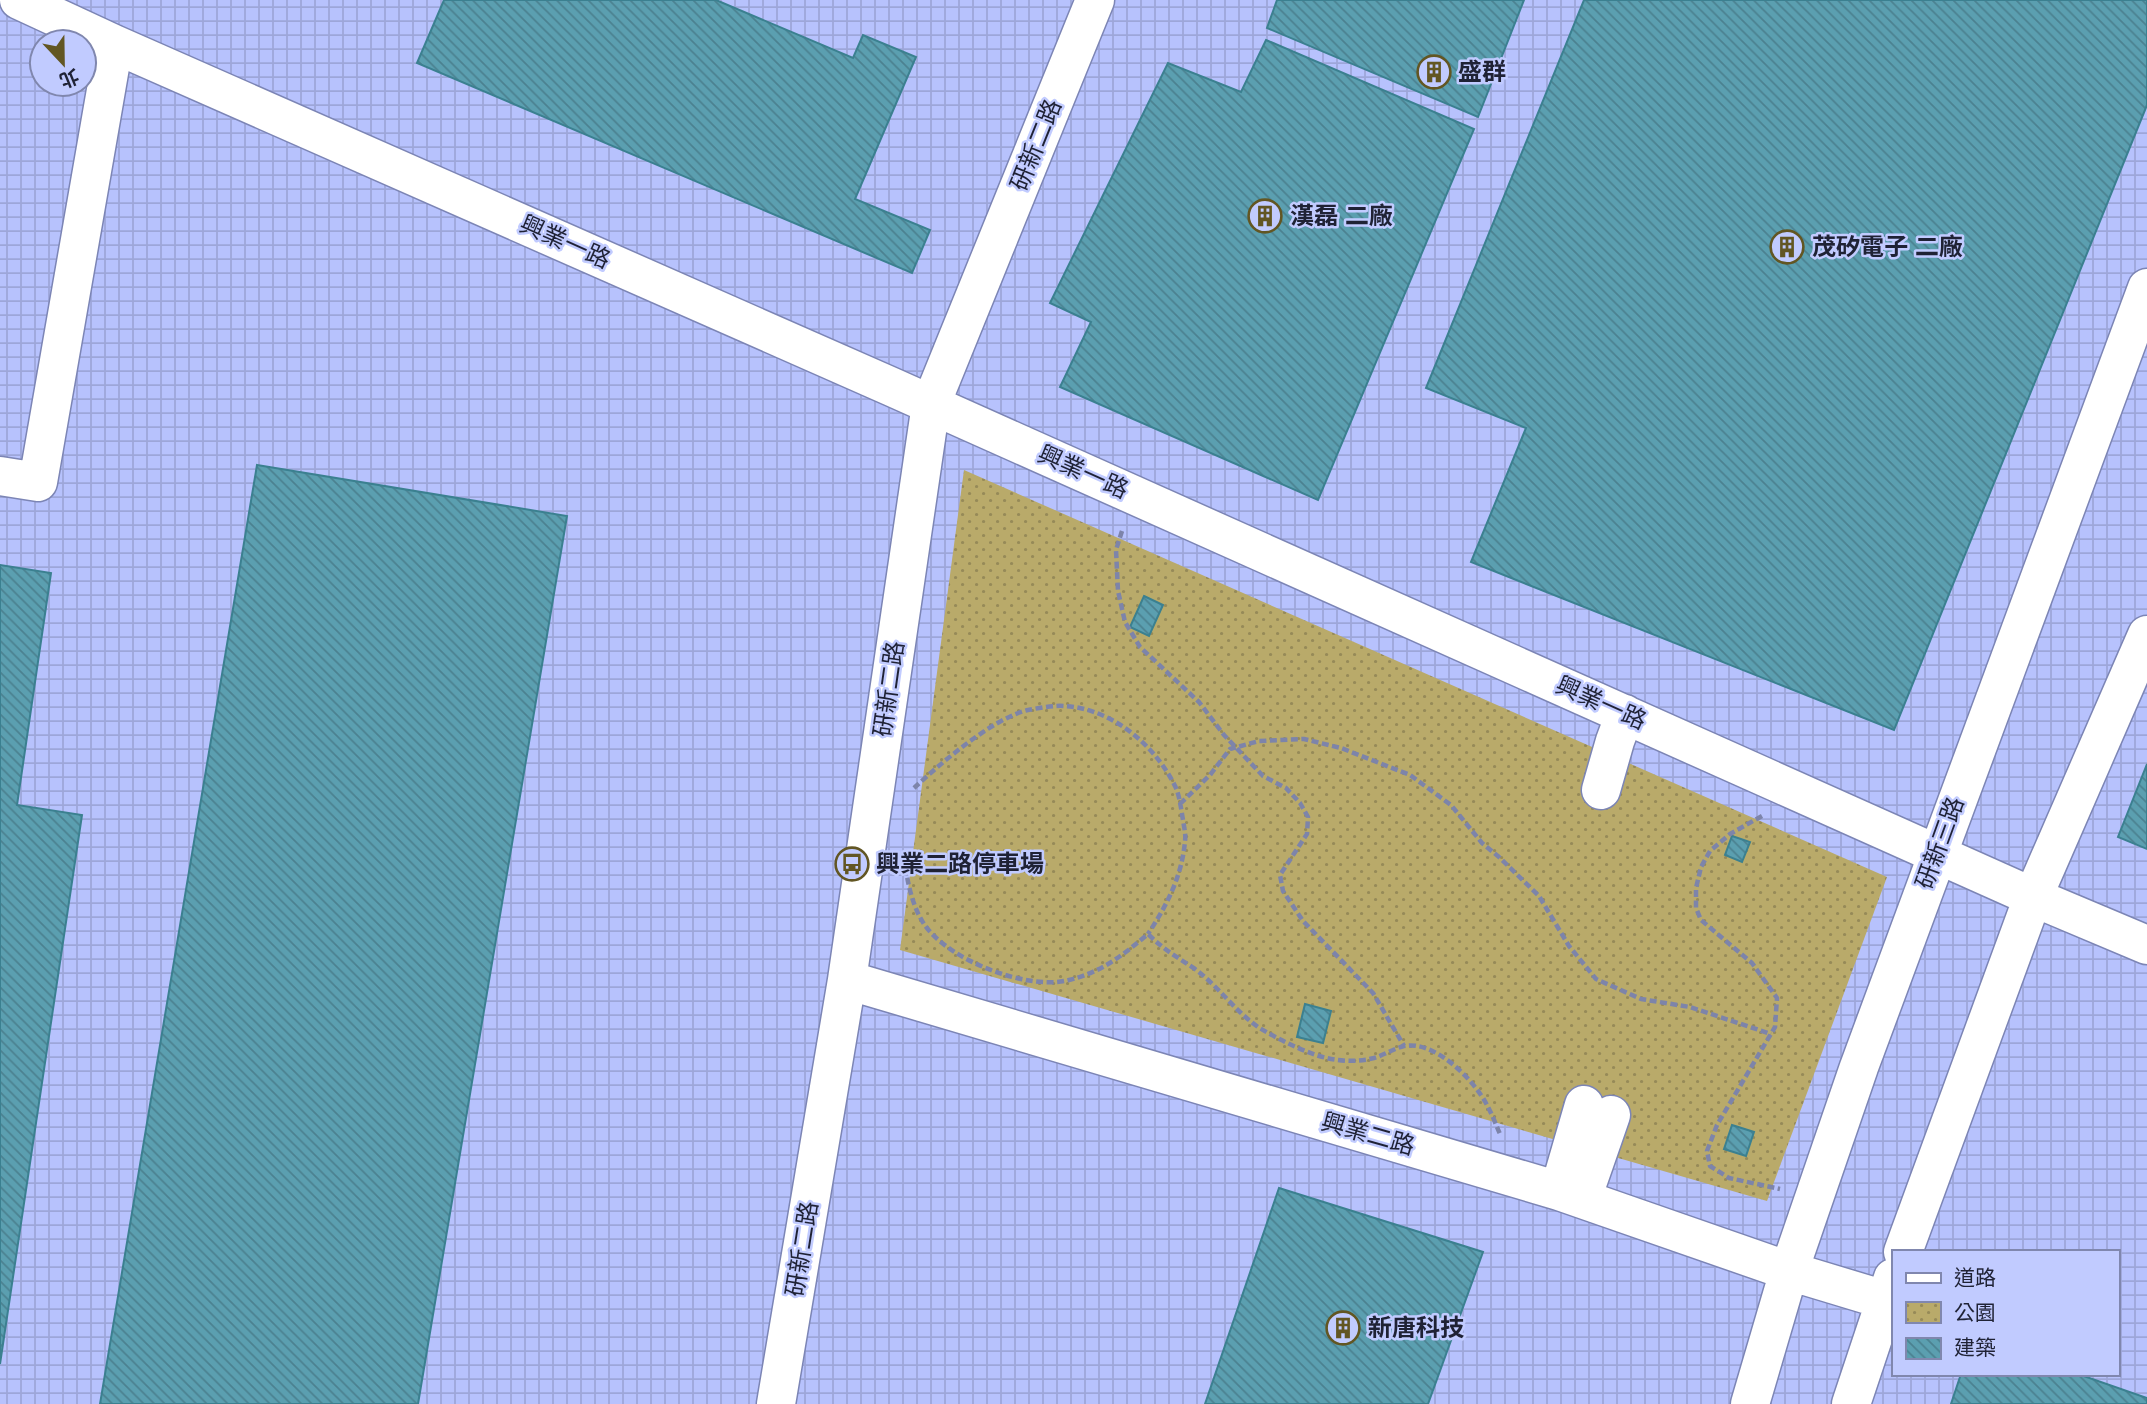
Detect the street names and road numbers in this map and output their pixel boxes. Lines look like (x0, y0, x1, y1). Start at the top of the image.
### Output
street label: 研新二路 (1005, 95, 1066, 194)
street label: 興業一路 (516, 210, 615, 273)
street label: 興業一路 (1034, 440, 1133, 503)
street label: 研新二路 (868, 640, 909, 738)
street label: 興業一路 (1552, 671, 1651, 734)
street label: 研新三路 (1910, 793, 1969, 893)
street label: 興業二路 (1318, 1107, 1418, 1160)
street label: 研新二路 (781, 1199, 822, 1298)

